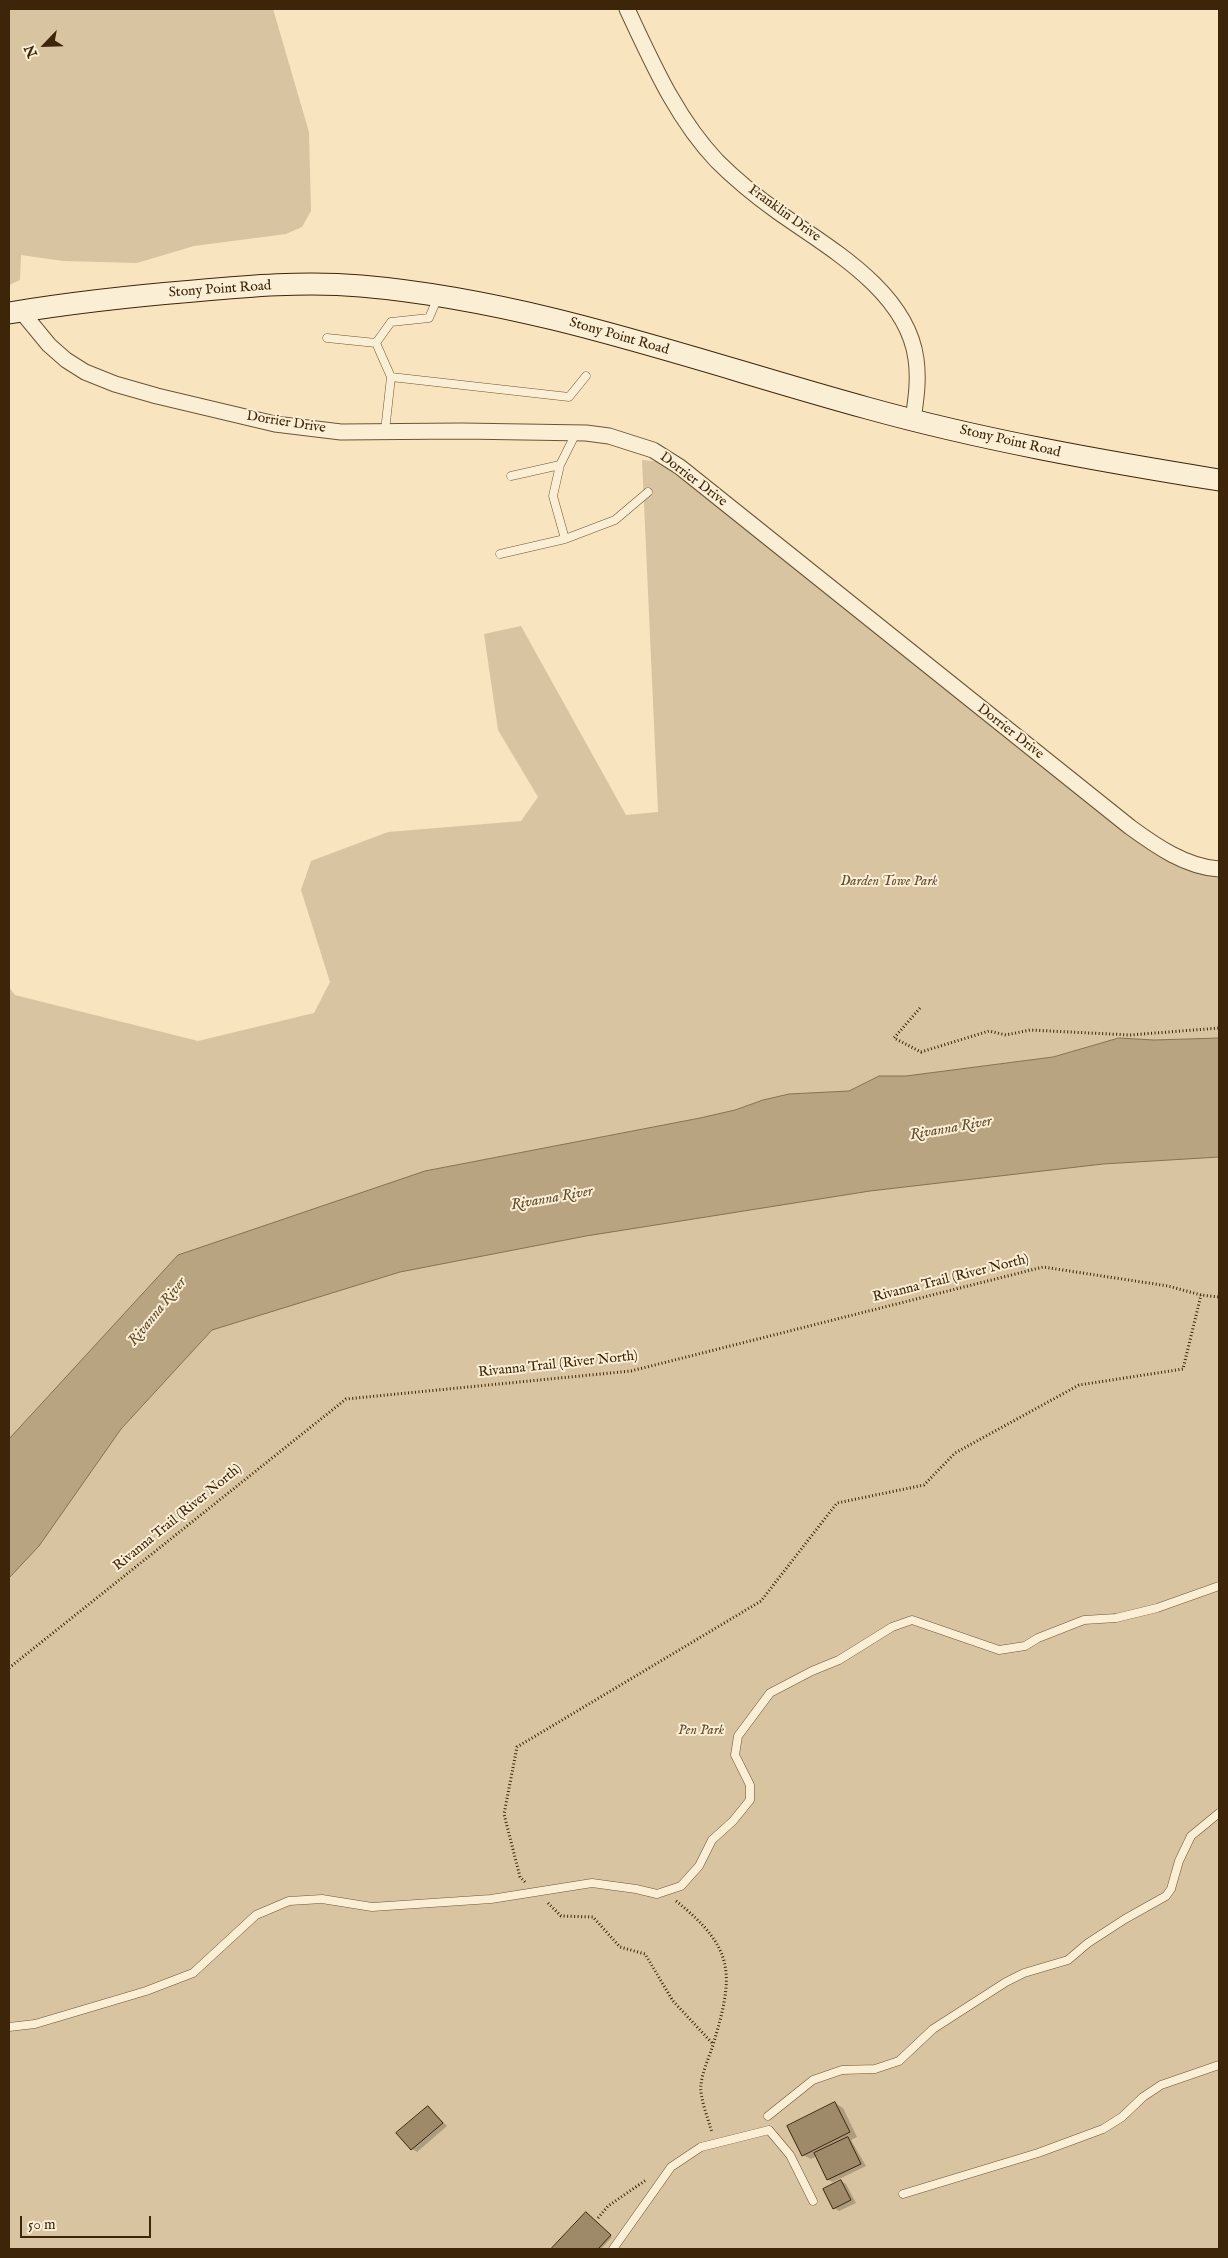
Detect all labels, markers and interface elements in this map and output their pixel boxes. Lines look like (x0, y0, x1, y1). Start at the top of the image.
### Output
north arrow (20, 20, 70, 70)
text: N (21, 42, 42, 60)
street label: Franklin Drive (744, 182, 824, 246)
street label: Stony Point Road (168, 278, 272, 302)
street label: Stony Point Road (567, 315, 671, 359)
street label: Dorrier Drive (245, 408, 327, 438)
street label: Stony Point Road (958, 422, 1062, 462)
street label: Dorrier Drive (656, 449, 730, 511)
street label: Dorrier Drive (973, 701, 1047, 763)
park label: Darden Towe Park (840, 874, 938, 890)
water label: Rivanna River (909, 1113, 993, 1145)
water label: Rivanna River (510, 1183, 594, 1215)
street label: Rivanna Trail (River North) (871, 1251, 1031, 1307)
water label: Rivanna River (125, 1274, 191, 1350)
street label: Rivanna Trail (River North) (477, 1348, 639, 1382)
street label: Rivanna Trail (River North) (110, 1461, 246, 1575)
park label: Pen Park (678, 1723, 724, 1739)
scale bar (22, 2206, 154, 2238)
text: 50 m (28, 2215, 56, 2234)

